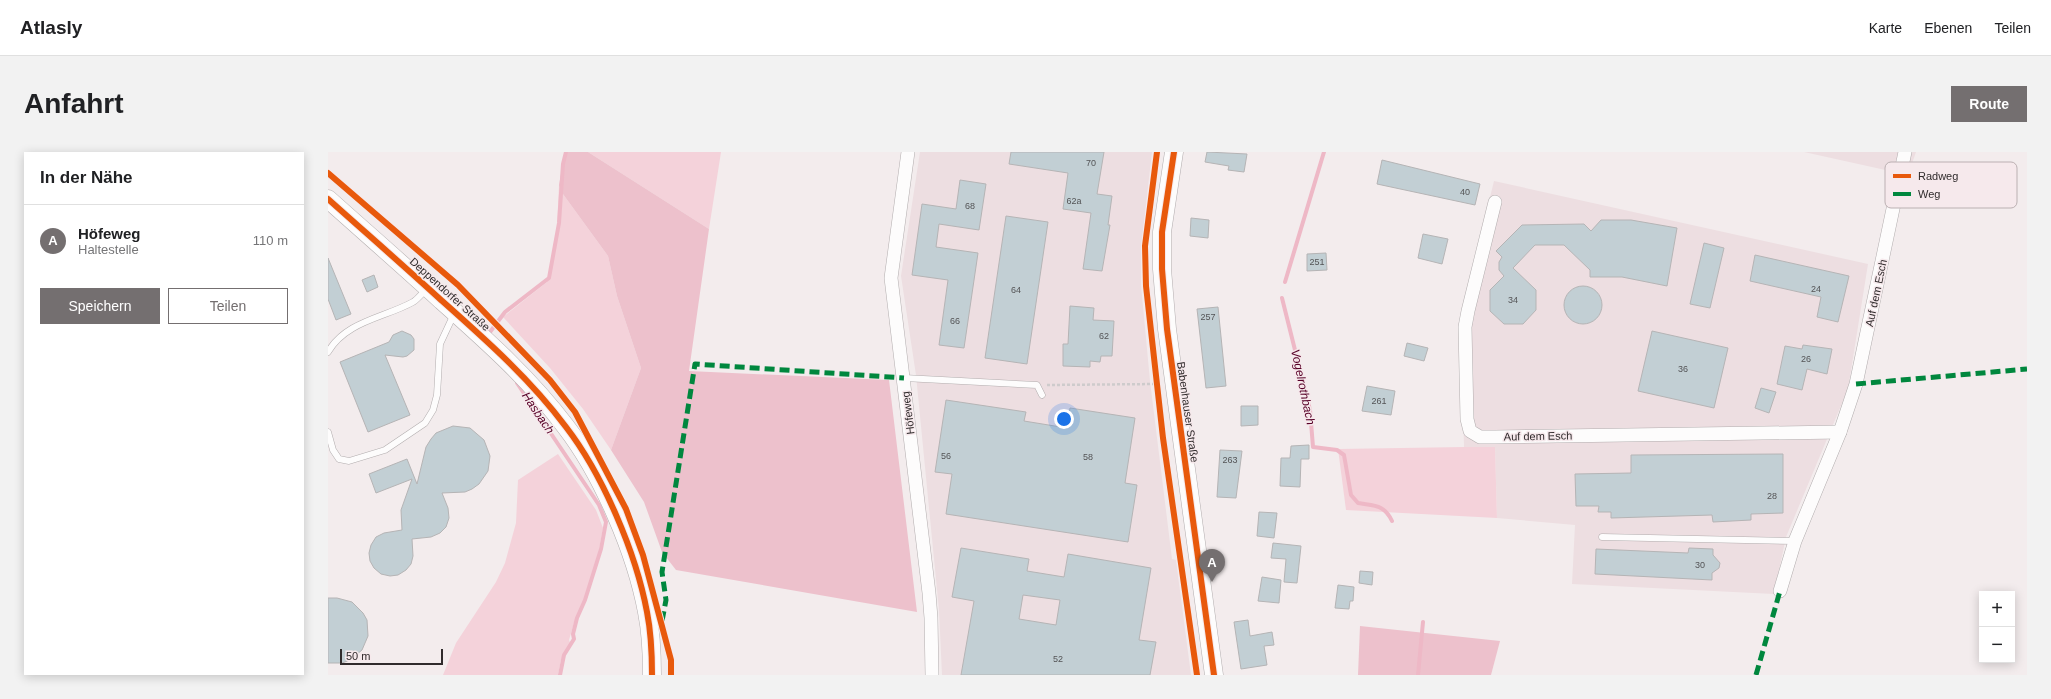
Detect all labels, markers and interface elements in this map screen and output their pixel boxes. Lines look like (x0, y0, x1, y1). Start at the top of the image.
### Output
text: Atlasly (20, 17, 82, 38)
text: Karte (1869, 20, 1902, 36)
text: Ebenen (1924, 20, 1972, 36)
text: Teilen (1994, 20, 2031, 36)
button: Route (1951, 86, 2027, 122)
text: Anfahrt (24, 88, 124, 119)
house number: 70 (1086, 158, 1096, 168)
legend (1885, 162, 2017, 208)
text: In der Nähe (40, 168, 133, 187)
text: Radweg (1918, 170, 1958, 182)
house number: 40 (1460, 187, 1470, 197)
text: Weg (1918, 188, 1940, 200)
house number: 62a (1066, 196, 1082, 206)
house number: 68 (965, 201, 975, 211)
text: Höfeweg (78, 225, 141, 242)
text: A (48, 233, 58, 248)
text: 110 m (253, 233, 288, 248)
text: Haltestelle (78, 242, 139, 257)
street label: Deppendorfer Straße (408, 255, 492, 333)
house number: 251 (1309, 257, 1325, 267)
street label: Auf dem Esch (1863, 258, 1889, 328)
house number: 24 (1811, 284, 1821, 294)
house number: 64 (1011, 285, 1021, 295)
button: Speichern (40, 288, 160, 324)
button: Teilen (168, 288, 288, 324)
house number: 34 (1508, 295, 1518, 305)
house number: 257 (1200, 312, 1216, 322)
house number: 66 (950, 316, 960, 326)
house number: 62 (1099, 331, 1109, 341)
water label: Vogelrothbach (1288, 348, 1318, 426)
house number: 26 (1801, 354, 1811, 364)
street label: Babenhauser Straße (1175, 361, 1201, 463)
house number: 36 (1678, 364, 1688, 374)
water label: Hasbach (519, 389, 557, 437)
street label: Höfeweg (899, 391, 917, 435)
house number: 261 (1371, 396, 1387, 406)
your location (1054, 409, 1074, 429)
street label: Auf dem Esch (1504, 429, 1572, 443)
house number: 56 (941, 451, 951, 461)
house number: 58 (1083, 452, 1093, 462)
house number: 263 (1222, 455, 1238, 465)
house number: 28 (1767, 491, 1777, 501)
pin: A (1199, 549, 1225, 582)
house number: 30 (1695, 560, 1705, 570)
map controls (1979, 591, 2015, 663)
button: + (1979, 591, 2015, 627)
button: − (1979, 627, 2015, 663)
scale bar (340, 647, 443, 666)
text: 50 m (346, 650, 370, 662)
house number: 52 (1053, 654, 1063, 664)

